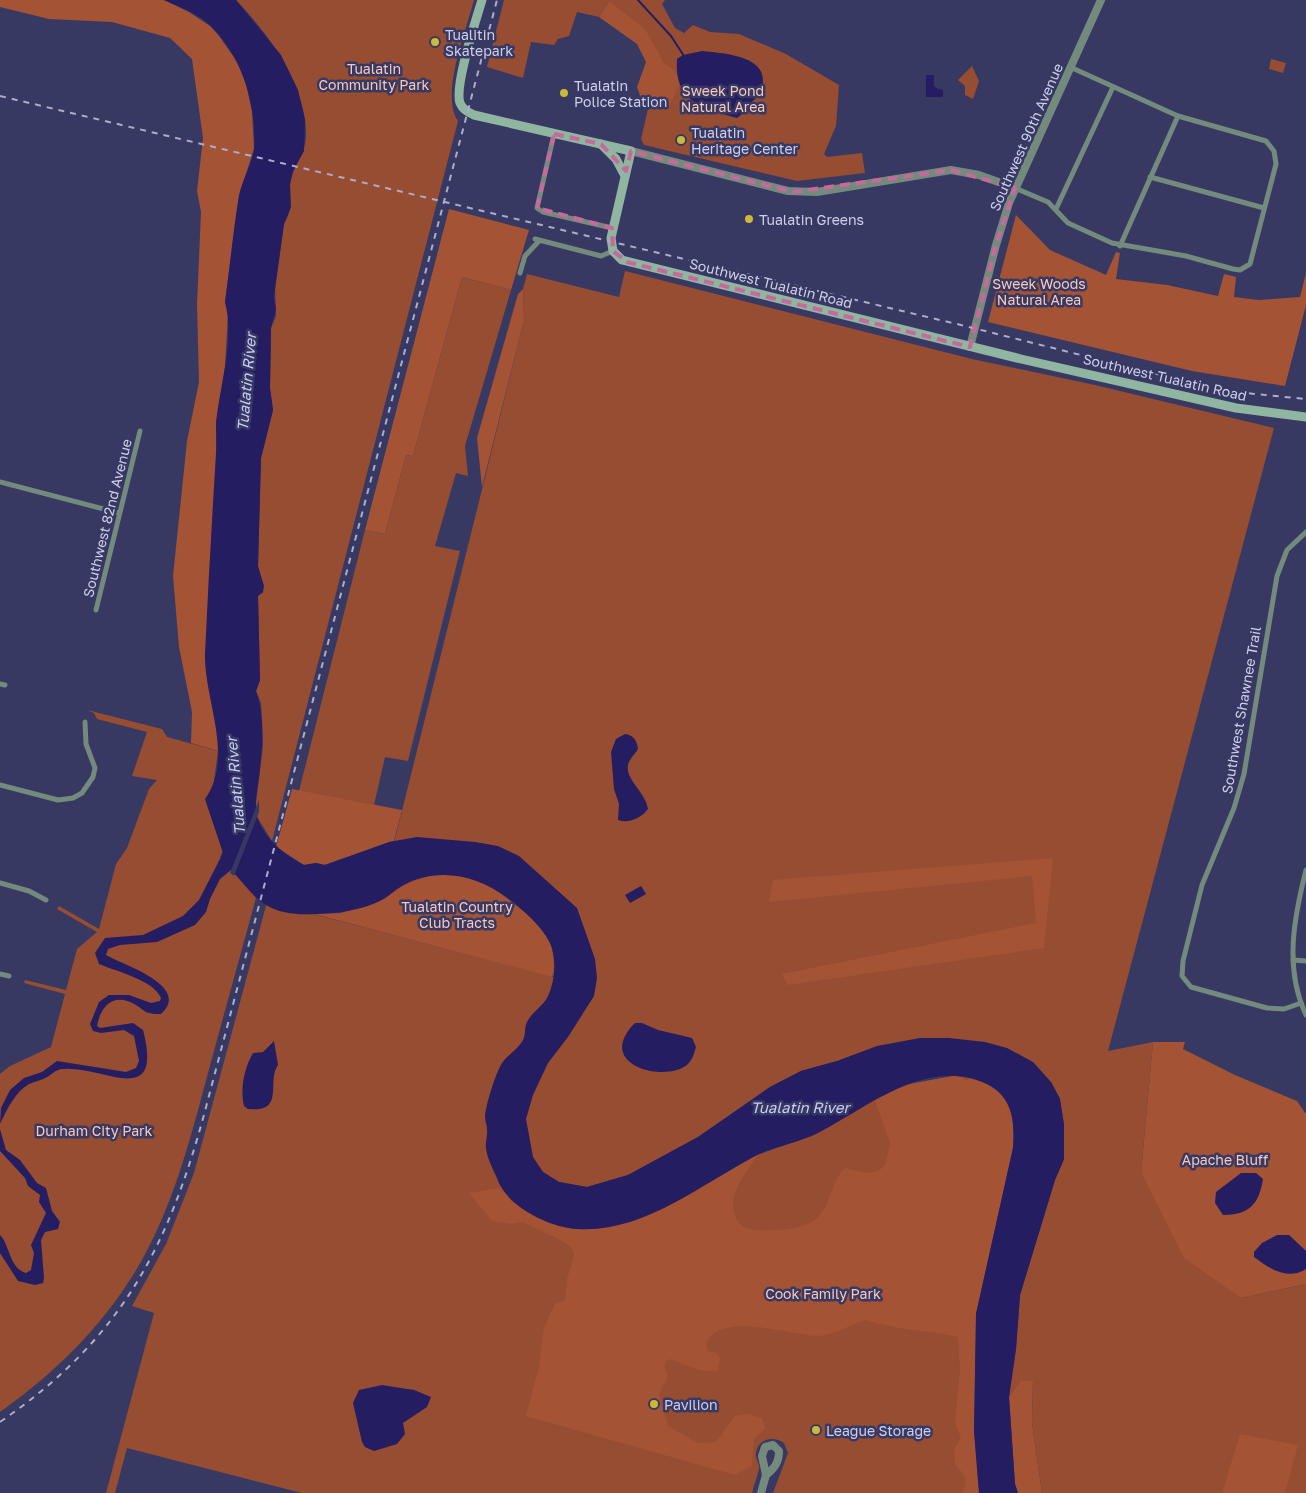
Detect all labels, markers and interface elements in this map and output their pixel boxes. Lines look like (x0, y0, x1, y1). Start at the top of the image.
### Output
place label: Tualitin Skatepark (445, 26, 513, 59)
marker: Tualitin Skatepark (429, 36, 441, 48)
park label: Tualatin Community Park (318, 60, 430, 93)
street label: Southwest 90th Avenue (986, 60, 1066, 214)
place label: Tualatin Police Station (574, 77, 667, 110)
park label: Sweek Pond Natural Area (681, 82, 765, 115)
marker: Tualatin Police Station (558, 87, 570, 99)
place label: Tualatin Heritage Center (691, 124, 799, 157)
marker: Tualatin Heritage Center (675, 134, 687, 146)
place label: Tualatin Greens (759, 211, 864, 228)
marker: Tualatin Greens (743, 213, 755, 225)
street label: Southwest Tualatin Road (688, 254, 854, 312)
park label: Sweek Woods Natural Area (992, 275, 1086, 308)
water label: Tualatin River (233, 330, 259, 432)
street label: Southwest Tualatin Road (1081, 350, 1249, 404)
street label: Southwest 82nd Avenue (79, 437, 135, 599)
street label: Southwest Shawnee Trail (1218, 625, 1264, 795)
water label: Tualatin River (222, 734, 248, 836)
park label: Tualatin Country Club Tracts (401, 898, 513, 931)
water label: Tualatin River (751, 1098, 851, 1116)
park label: Durham City Park (36, 1122, 153, 1139)
park label: Apache Bluff (1182, 1151, 1268, 1168)
park label: Cook Family Park (765, 1285, 881, 1302)
place label: Pavilion (664, 1396, 718, 1413)
marker: Pavilion (648, 1398, 660, 1410)
place label: League Storage (826, 1422, 931, 1439)
marker: League Storage (810, 1424, 822, 1436)

